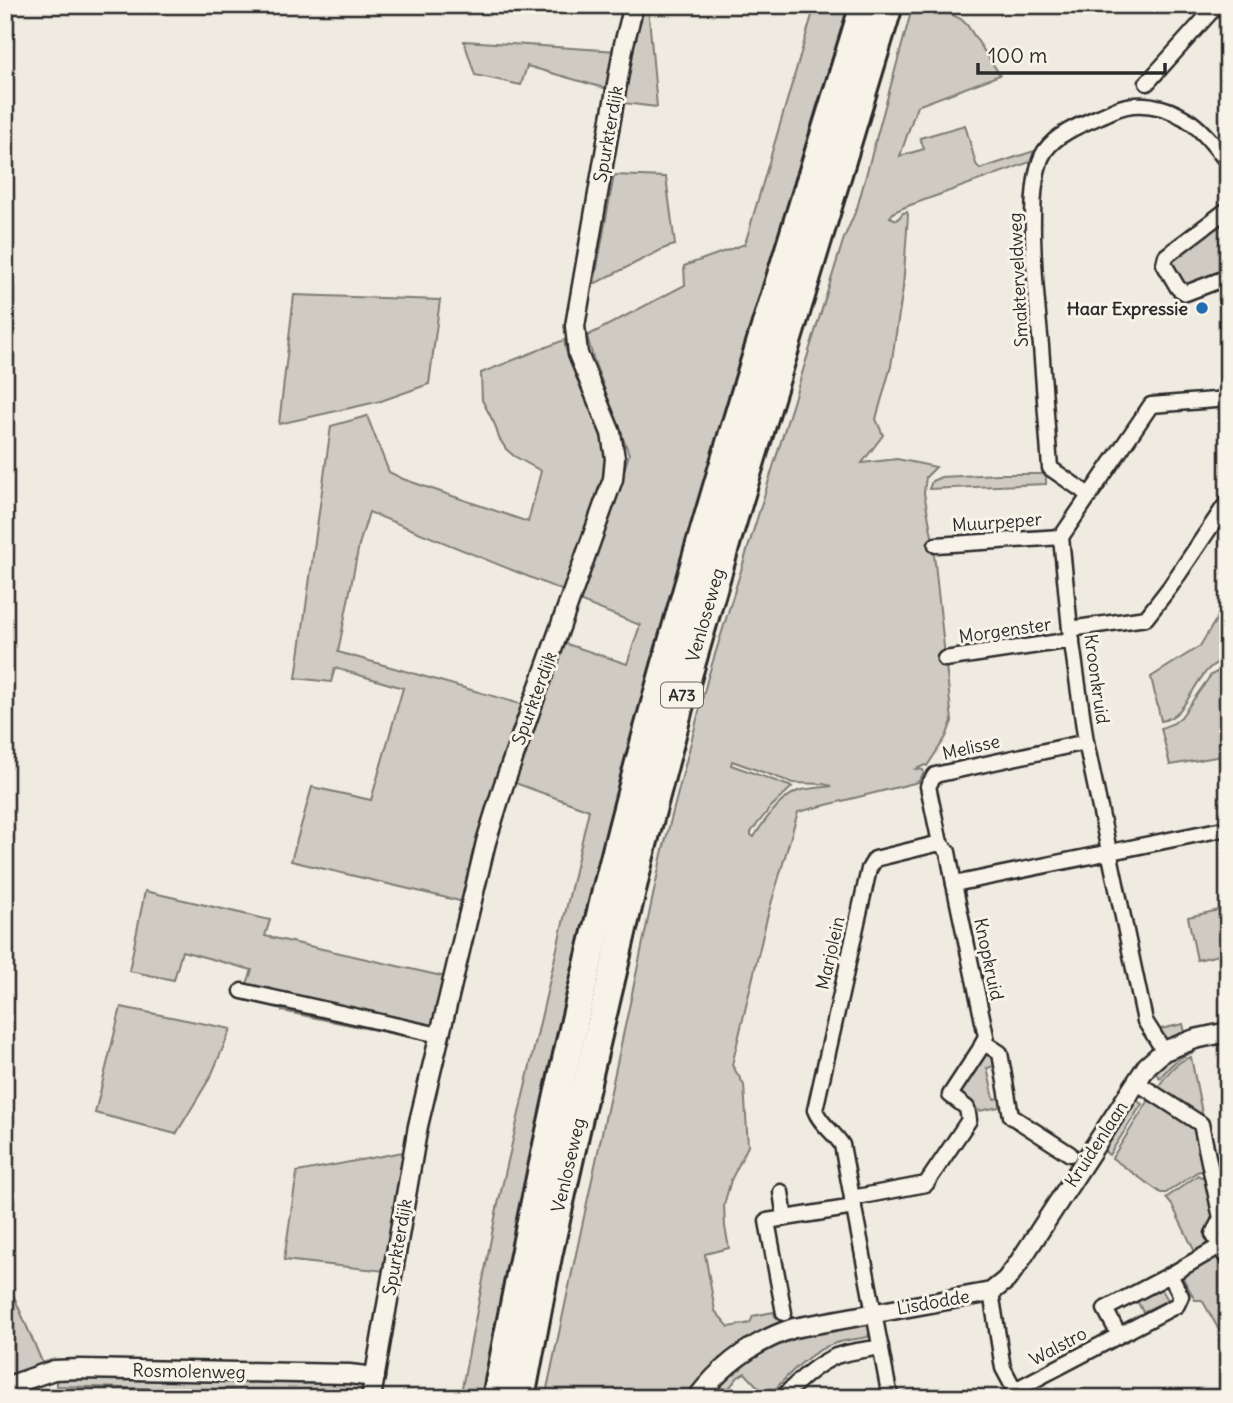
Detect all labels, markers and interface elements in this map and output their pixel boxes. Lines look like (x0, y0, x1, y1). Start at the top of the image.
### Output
scale bar (978, 32, 1165, 76)
text: 100 m (988, 42, 1047, 69)
street label: Spurkterdijk (588, 84, 628, 184)
street label: Smakterveldweg (1003, 212, 1033, 348)
place label: Haar Expressie (1067, 297, 1188, 320)
marker: Haar Expressie (1194, 300, 1210, 316)
street label: Muurpeper (951, 507, 1043, 537)
street label: Venloseweg (681, 565, 729, 665)
street label: Morgenster (957, 612, 1053, 648)
street label: Kroonkruid (1079, 633, 1115, 726)
street label: Spurkterdijk (506, 648, 562, 748)
road number: A73 (661, 682, 703, 708)
street label: Melisse (940, 729, 1002, 765)
street label: Marjolein (810, 914, 850, 992)
street label: Knopkruid (969, 916, 1009, 1003)
street label: Kruidenlaan (1060, 1096, 1132, 1192)
street label: Venloseweg (546, 1115, 590, 1215)
street label: Spurkterdijk (377, 1197, 417, 1297)
street label: Lisdodde (895, 1284, 971, 1320)
street label: Walstro (1025, 1321, 1091, 1371)
street label: Rosmolenweg (132, 1359, 246, 1383)

